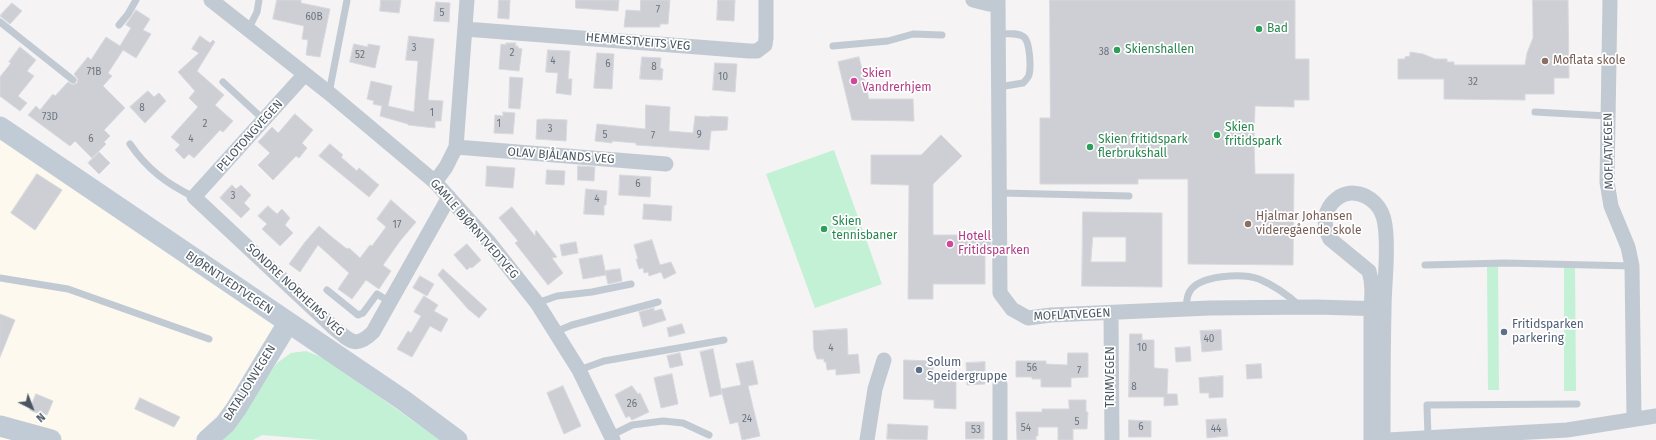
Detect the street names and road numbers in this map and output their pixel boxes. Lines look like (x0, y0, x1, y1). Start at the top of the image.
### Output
street label: HEMMESTVEITS VEG (585, 30, 691, 54)
street label: PELOTONGVEGEN (214, 97, 286, 175)
street label: MOFLATVEGEN (1601, 112, 1617, 190)
street label: OLAV BJÅLANDS VEG (507, 145, 615, 167)
street label: GAMLE BJØRNTVEDTVEG (427, 176, 521, 282)
street label: SONDRE NORHEIMS VEG (243, 241, 347, 339)
street label: BJØRNTVEDTVEGEN (182, 248, 276, 318)
street label: MOFLATVEGEN (1033, 306, 1111, 324)
street label: BATALJONVEGEN (221, 342, 279, 424)
street label: TRIMVEGEN (1104, 346, 1118, 408)

